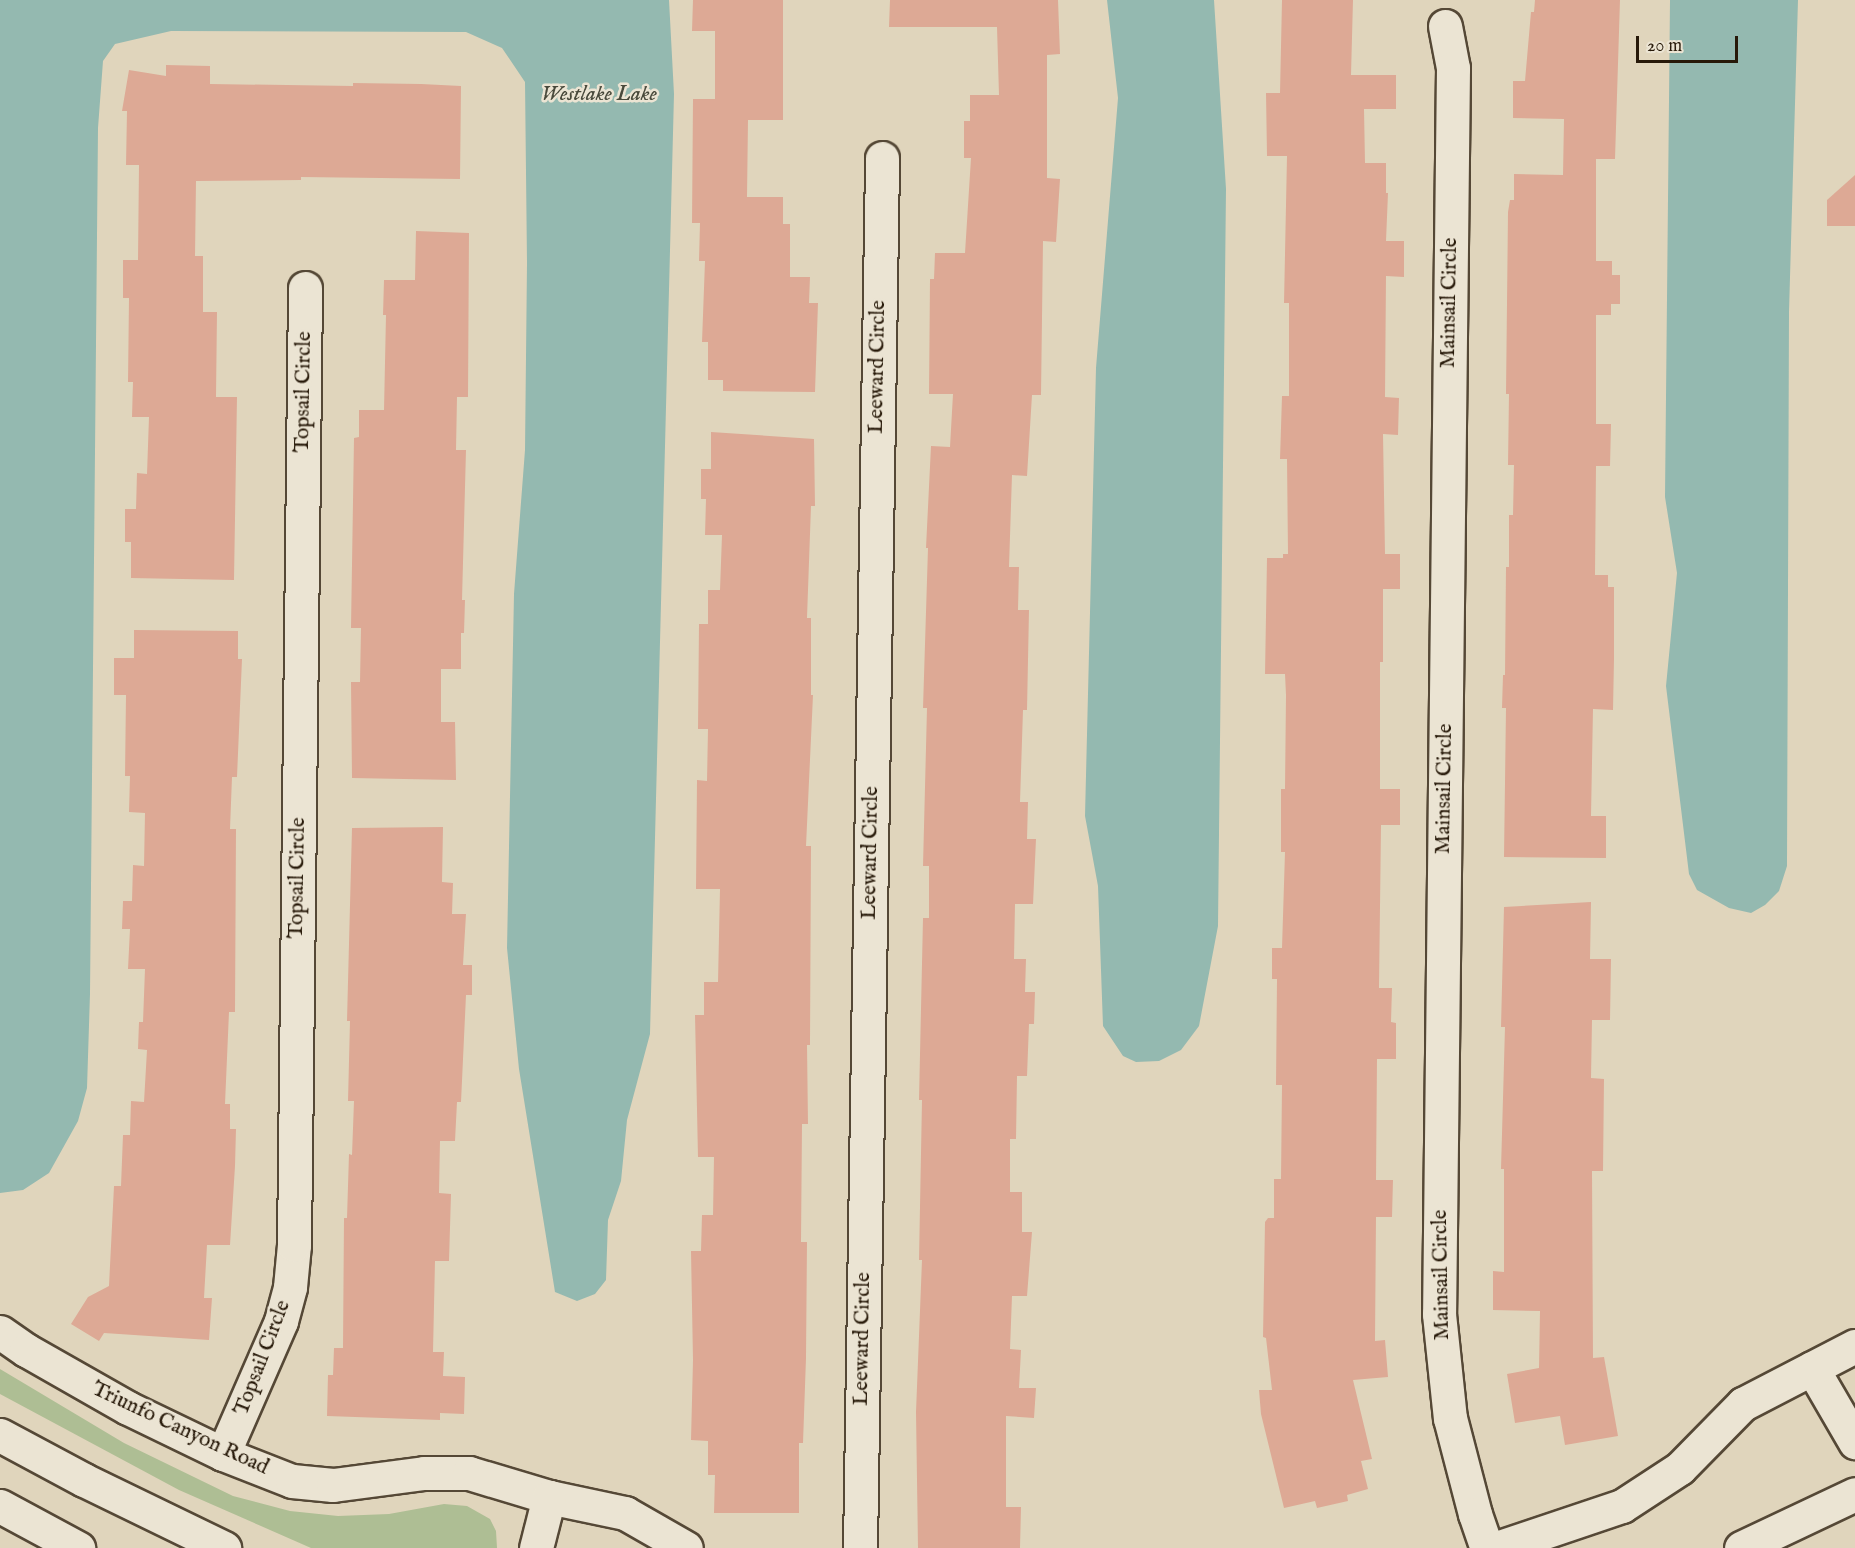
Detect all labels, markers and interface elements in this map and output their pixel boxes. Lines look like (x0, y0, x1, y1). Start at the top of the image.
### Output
scale bar (1639, 24, 1741, 62)
text: 20 m (1647, 35, 1682, 58)
water label: Westlake Lake (541, 82, 657, 108)
street label: Mainsail Circle (1436, 237, 1464, 369)
street label: Leeward Circle (864, 300, 892, 434)
street label: Topsail Circle (290, 331, 318, 453)
street label: Mainsail Circle (1431, 723, 1459, 855)
street label: Leeward Circle (857, 786, 885, 920)
street label: Topsail Circle (284, 817, 312, 939)
street label: Mainsail Circle (1428, 1209, 1456, 1341)
street label: Leeward Circle (849, 1272, 877, 1406)
street label: Topsail Circle (230, 1297, 296, 1419)
street label: Triunfo Canyon Road (88, 1377, 272, 1481)

